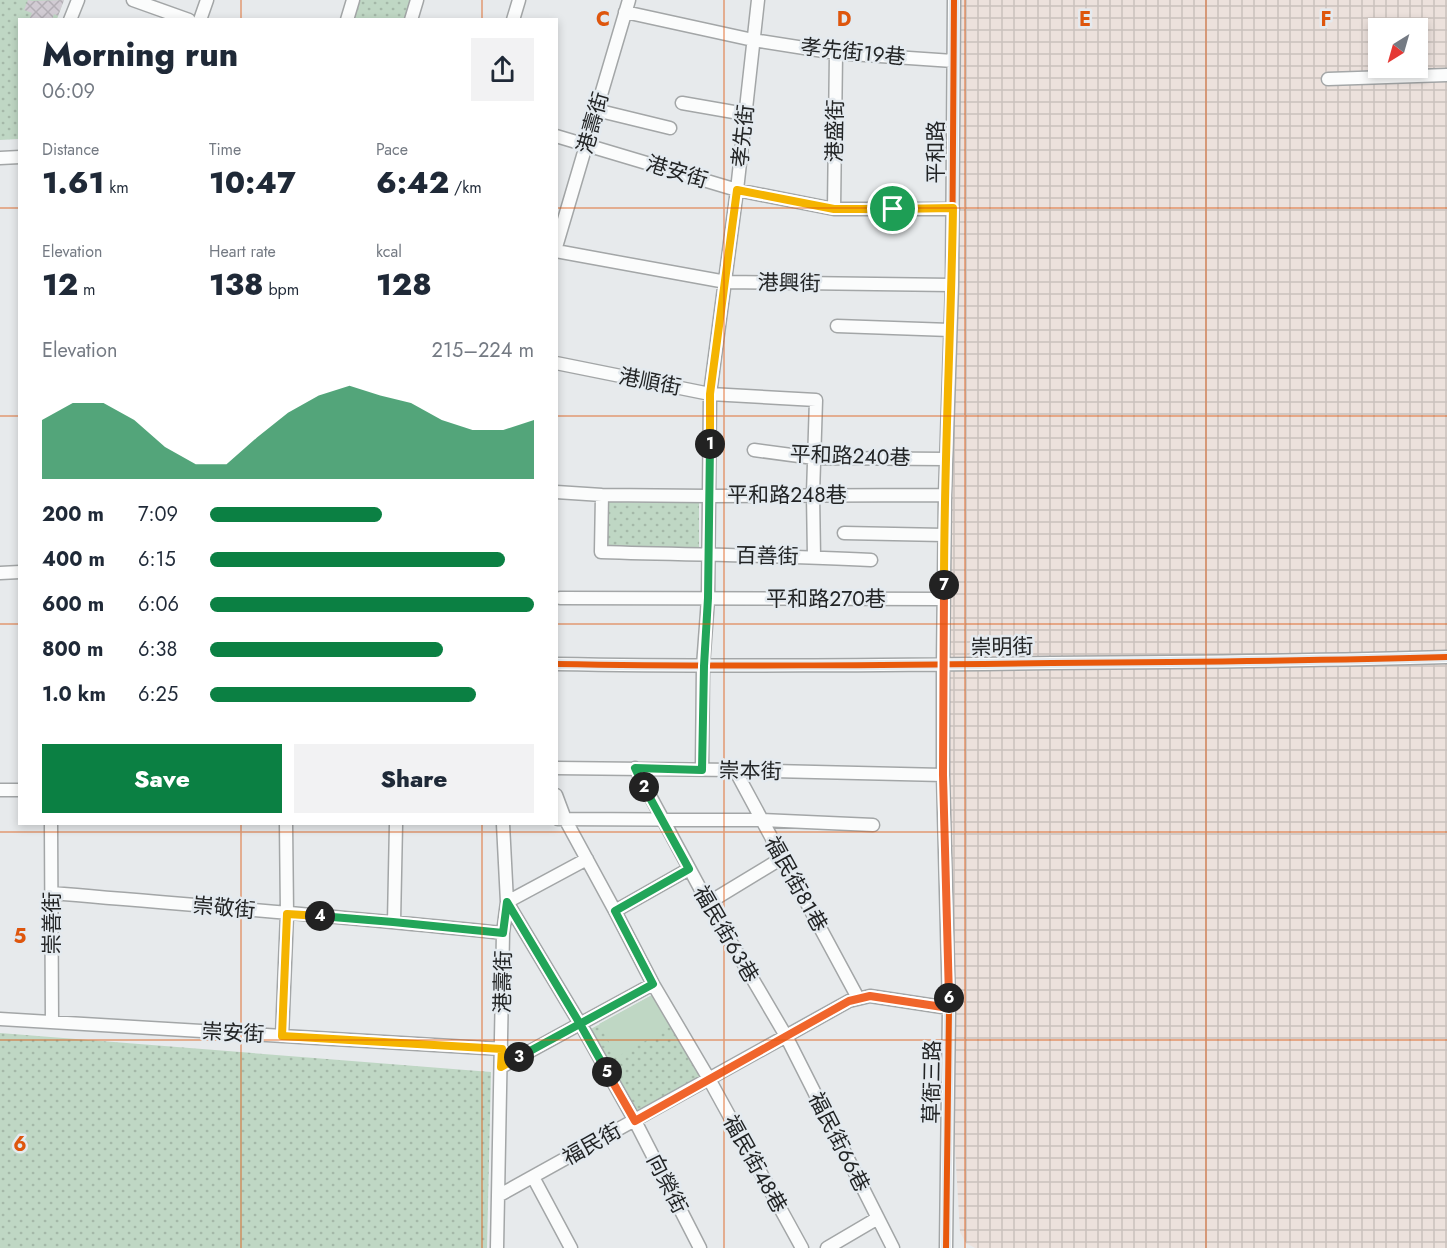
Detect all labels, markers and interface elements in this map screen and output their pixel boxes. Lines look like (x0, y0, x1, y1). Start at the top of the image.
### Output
text: C (596, 5, 610, 34)
text: D (837, 5, 851, 34)
text: E (1079, 5, 1091, 34)
text: F (1320, 5, 1332, 34)
north arrow (1368, 18, 1428, 78)
map controls (1368, 18, 1428, 78)
text: Morning run (42, 31, 238, 78)
street label: 孝先街19巷 (799, 32, 907, 72)
button: share (471, 38, 534, 101)
text: 06:09 (42, 77, 95, 106)
street label: 港壽街 (570, 89, 616, 157)
street label: 港盛街 (819, 99, 851, 163)
street label: 孝先街 (725, 103, 761, 169)
street label: 平和路 (921, 121, 951, 184)
text: Distance (42, 138, 99, 161)
text: Time (209, 138, 241, 161)
text: Pace (376, 138, 408, 161)
street label: 港安街 (642, 148, 712, 196)
text: 1.61 (42, 161, 104, 204)
text: 10:47 (209, 161, 296, 204)
text: 6:42 (376, 161, 449, 204)
text: km (104, 176, 129, 199)
text: /km (449, 176, 482, 199)
pin (867, 183, 918, 234)
icon: arrive (876, 192, 909, 225)
text: Elevation (42, 240, 102, 263)
text: Heart rate (209, 240, 276, 263)
text: kcal (376, 240, 402, 263)
text: 12 (42, 263, 78, 306)
text: 138 (209, 263, 264, 306)
text: 128 (376, 263, 432, 306)
street label: 港興街 (757, 267, 821, 299)
text: m (78, 278, 96, 301)
text: bpm (264, 278, 299, 301)
text: Elevation (42, 336, 117, 365)
text: 215–224 m (432, 336, 534, 365)
street label: 港順街 (616, 361, 684, 403)
pin: 1 (695, 429, 725, 459)
text: 1 (706, 432, 714, 455)
street label: 平和路240巷 (789, 439, 911, 473)
street label: 平和路248巷 (727, 480, 847, 510)
text: 200 m (42, 500, 104, 529)
text: 7:09 (138, 500, 178, 529)
street label: 百善街 (735, 540, 799, 572)
text: 400 m (42, 545, 105, 574)
text: 6:15 (138, 545, 176, 574)
pin: 7 (929, 570, 959, 600)
text: 7 (939, 573, 949, 596)
street label: 平和路270巷 (766, 584, 886, 614)
text: 600 m (42, 590, 104, 619)
text: 6:06 (138, 590, 179, 619)
street label: 崇明街 (970, 631, 1034, 663)
text: 800 m (42, 635, 103, 664)
text: 6:38 (138, 635, 177, 664)
text: 1.0 km (42, 680, 106, 709)
text: 6:25 (138, 680, 178, 709)
button: Save (42, 744, 282, 813)
button: Share (294, 744, 534, 813)
street label: 崇本街 (718, 755, 782, 787)
pin: 2 (629, 772, 659, 802)
text: 2 (639, 775, 649, 798)
street label: 福民街81巷 (757, 831, 835, 937)
street label: 福民街63巷 (686, 880, 766, 988)
street label: 崇敬街 (191, 890, 257, 926)
street label: 崇善街 (37, 892, 67, 955)
pin: 4 (305, 901, 335, 931)
text: 4 (314, 904, 326, 927)
text: 5 (14, 922, 27, 951)
street label: 港壽街 (487, 950, 519, 1014)
pin: 6 (934, 983, 964, 1013)
text: 6 (944, 986, 954, 1009)
street label: 崇安街 (201, 1016, 265, 1050)
street label: 草衙三路 (916, 1040, 948, 1124)
pin: 3 (504, 1042, 534, 1072)
text: 3 (514, 1045, 524, 1068)
pin: 5 (592, 1057, 622, 1087)
text: 5 (602, 1060, 612, 1083)
street label: 福民街66巷 (801, 1087, 877, 1197)
street label: 福民街48巷 (716, 1110, 794, 1218)
street label: 福民街 (557, 1116, 627, 1172)
text: 6 (13, 1130, 27, 1159)
street label: 向榮街 (639, 1149, 695, 1219)

